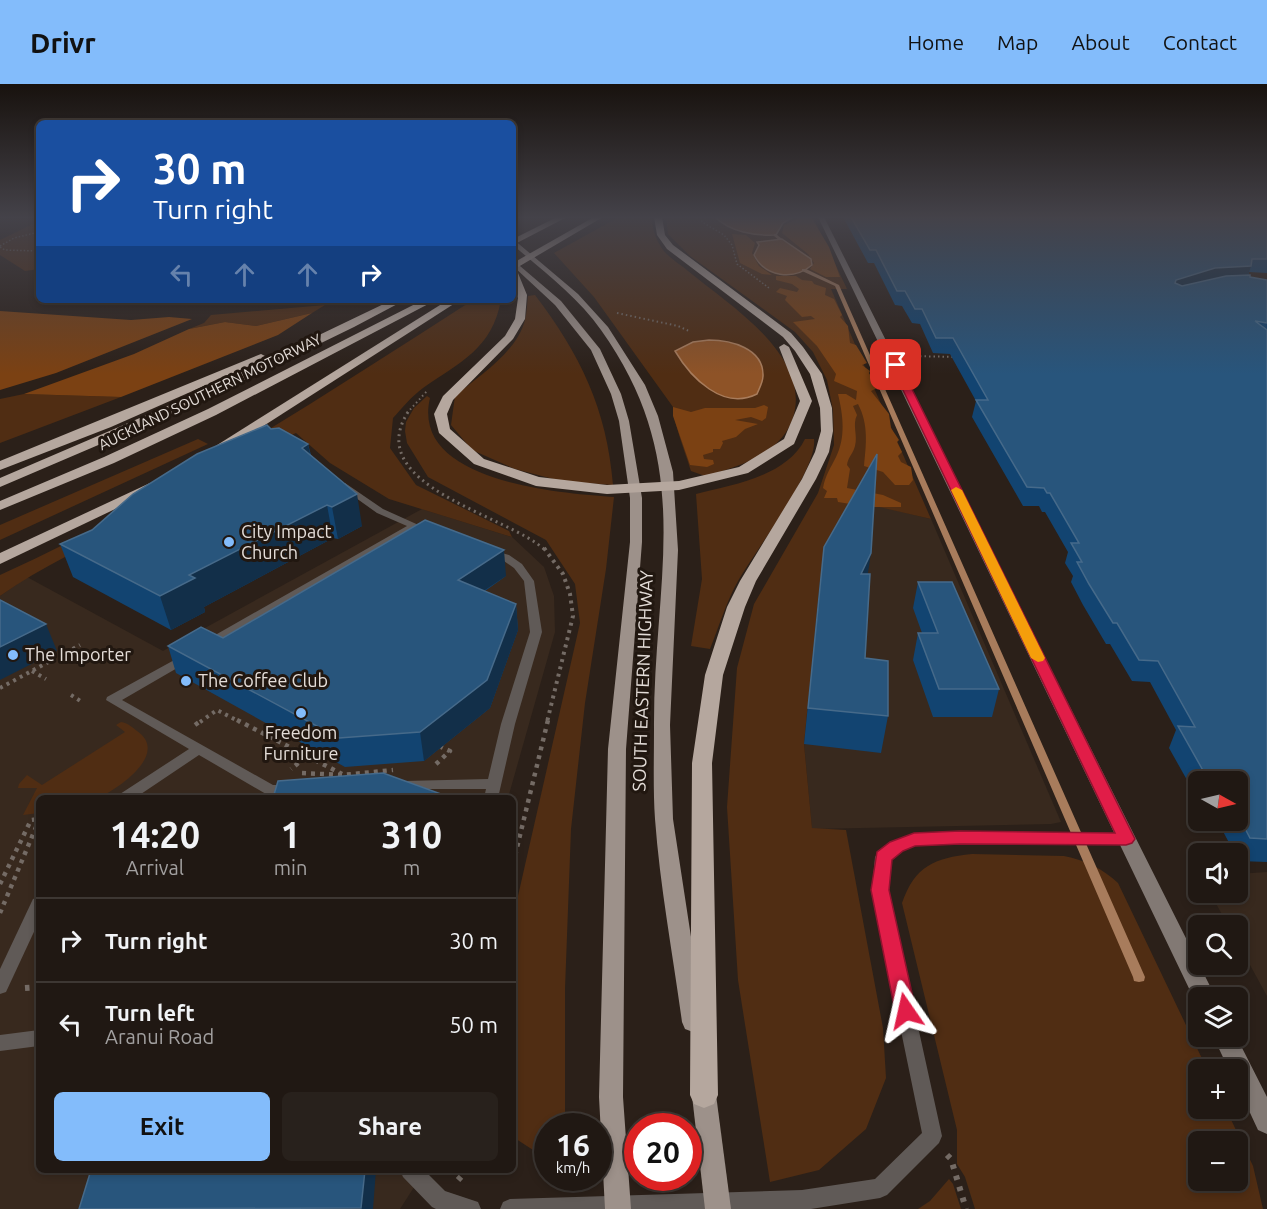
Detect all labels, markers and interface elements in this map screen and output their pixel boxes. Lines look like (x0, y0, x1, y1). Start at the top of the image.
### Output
text: Drivr (30, 27, 96, 58)
text: Home (907, 30, 964, 54)
text: Map (997, 30, 1038, 54)
text: About (1071, 30, 1130, 54)
text: Contact (1163, 30, 1237, 54)
icon: right (54, 144, 132, 222)
text: 30 m (153, 145, 247, 192)
text: Turn right (153, 194, 273, 224)
icon: left (165, 258, 198, 291)
icon: ahead (228, 258, 261, 291)
icon: ahead (291, 258, 324, 291)
icon: right (354, 258, 387, 291)
street label: AUCKLAND SOUTHERN MOTORWAY (96, 330, 324, 453)
pin (870, 339, 921, 390)
icon: arrive (879, 348, 912, 381)
place label: City Impact Church (241, 521, 332, 562)
marker: City Impact Church (222, 535, 236, 549)
street label: SOUTH EASTERN HIGHWAY (628, 569, 656, 792)
place label: The Importer (25, 644, 131, 664)
marker: The Importer (6, 648, 20, 662)
place label: The Coffee Club (198, 670, 328, 690)
marker: The Coffee Club (179, 674, 193, 688)
marker: Freedom Furniture (294, 706, 308, 720)
place label: Freedom Furniture (263, 722, 339, 763)
north arrow (1188, 771, 1248, 831)
map controls (1188, 771, 1248, 1191)
text: 14:20 (110, 814, 200, 855)
text: 1 (280, 814, 301, 855)
text: 310 (381, 814, 442, 855)
button: sound (1188, 843, 1248, 903)
text: Arrival (126, 856, 184, 879)
text: min (274, 856, 307, 879)
text: m (403, 856, 420, 879)
button: search (1188, 915, 1248, 975)
icon: right (54, 924, 87, 957)
text: Turn right (105, 928, 207, 953)
text: 30 m (449, 928, 498, 953)
position arrow (874, 979, 938, 1043)
button: layers (1188, 987, 1248, 1047)
text: Turn left (105, 1000, 195, 1025)
icon: left (54, 1008, 87, 1041)
text: 50 m (449, 1012, 498, 1037)
text: Aranui Road (105, 1025, 214, 1048)
button: + (1188, 1059, 1248, 1119)
button: Exit (54, 1092, 270, 1161)
button: Share (282, 1092, 498, 1161)
speed limit sign: 20 (624, 1113, 702, 1191)
text: 16 (556, 1128, 590, 1162)
button: − (1188, 1131, 1248, 1191)
text: km/h (556, 1159, 590, 1176)

